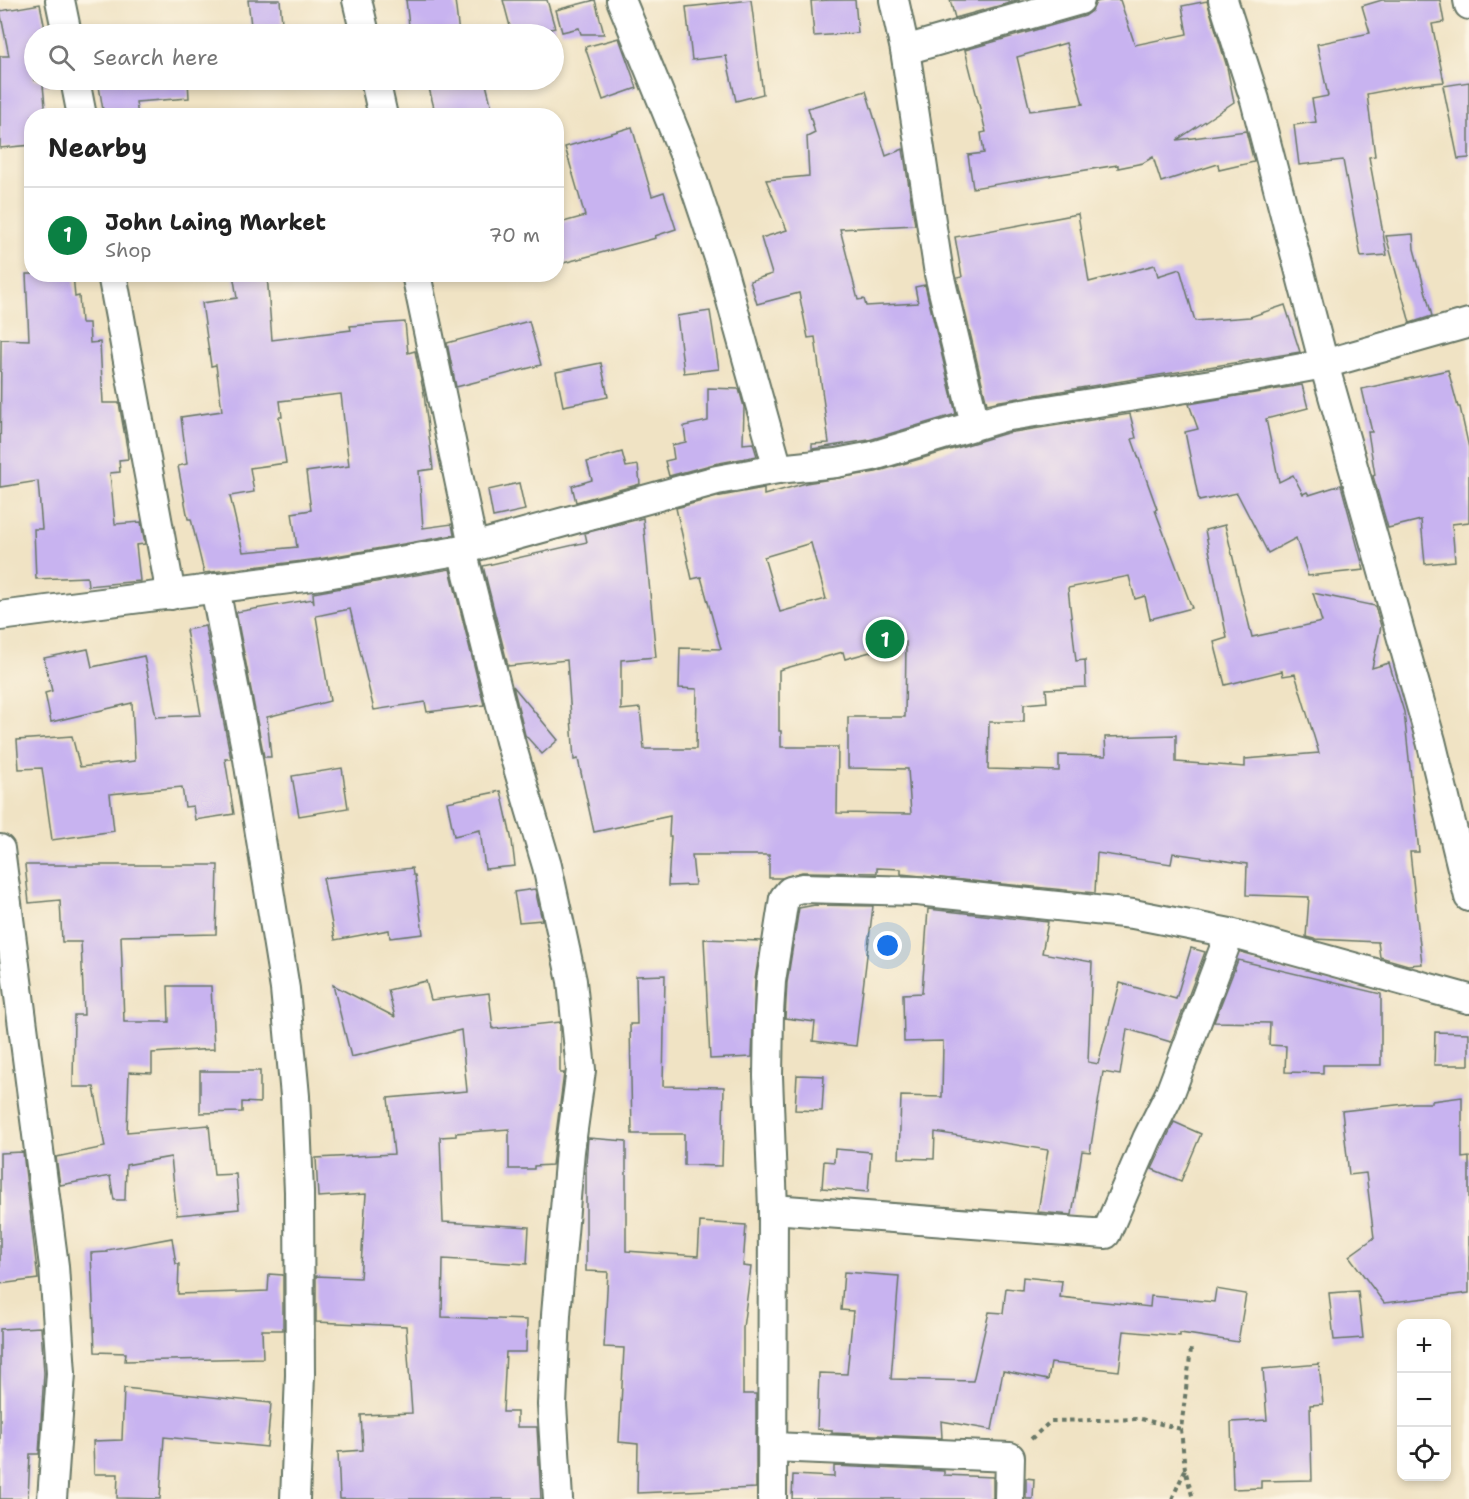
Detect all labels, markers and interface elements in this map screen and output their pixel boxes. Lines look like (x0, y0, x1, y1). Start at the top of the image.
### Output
search box (24, 24, 564, 90)
icon: search (45, 41, 78, 74)
text: Search here (93, 43, 219, 72)
text: Nearby (48, 130, 147, 165)
text: John Laing Market (105, 208, 326, 237)
text: 1 (63, 222, 72, 248)
text: 70 m (488, 222, 540, 248)
text: Shop (105, 237, 152, 263)
pin: 1 (866, 616, 904, 662)
your location (873, 931, 902, 960)
map controls (1397, 1319, 1451, 1481)
button: + (1397, 1319, 1451, 1373)
button: − (1397, 1373, 1451, 1427)
button: locate (1397, 1427, 1451, 1481)

